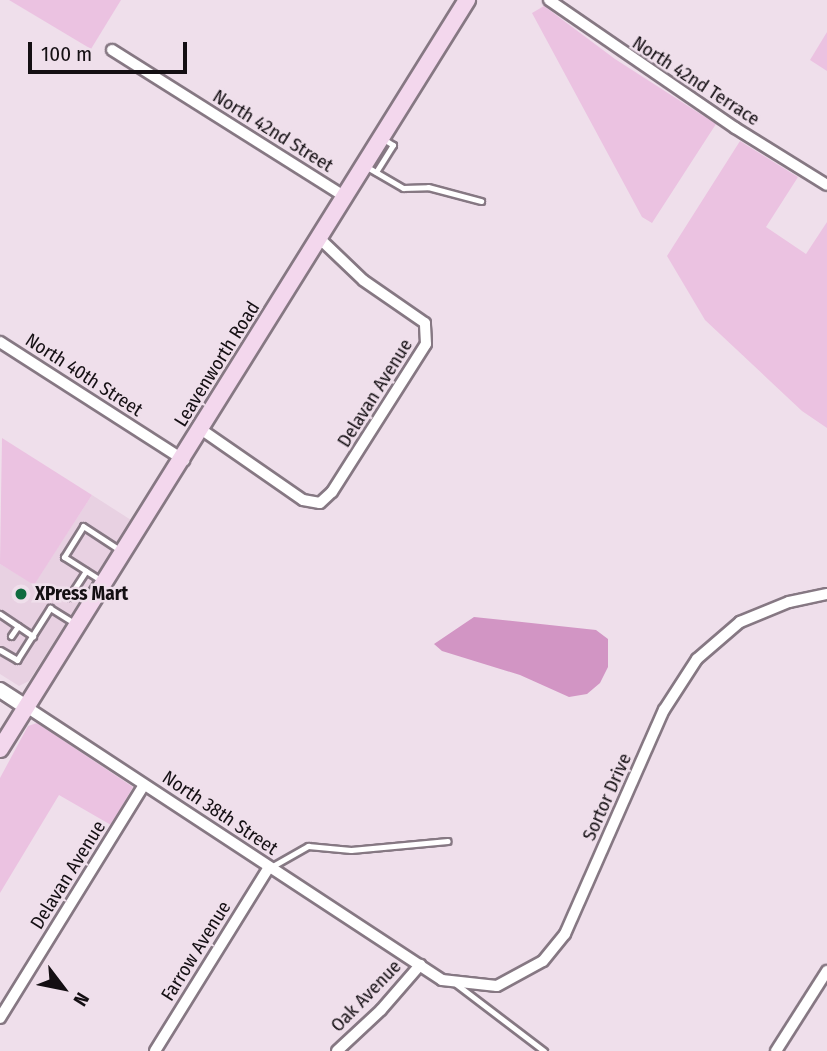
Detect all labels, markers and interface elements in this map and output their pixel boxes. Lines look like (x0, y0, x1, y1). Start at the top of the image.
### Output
scale bar (32, 28, 191, 72)
street label: North 42nd Terrace (628, 31, 764, 131)
text: 100 m (41, 41, 92, 67)
street label: North 42nd Street (209, 85, 337, 177)
street label: Leavenworth Road (169, 297, 265, 431)
street label: North 40th Street (21, 329, 147, 421)
street label: Delavan Avenue (333, 335, 417, 451)
place label: XPress Mart (35, 583, 128, 605)
marker: XPress Mart (13, 586, 29, 602)
street label: Sortor Drive (578, 750, 636, 844)
street label: North 38th Street (158, 766, 282, 860)
street label: Delavan Avenue (26, 817, 110, 933)
street label: Farrow Avenue (156, 897, 236, 1005)
north arrow (28, 953, 98, 1023)
street label: Oak Avenue (326, 955, 406, 1037)
text: N (68, 988, 94, 1010)

